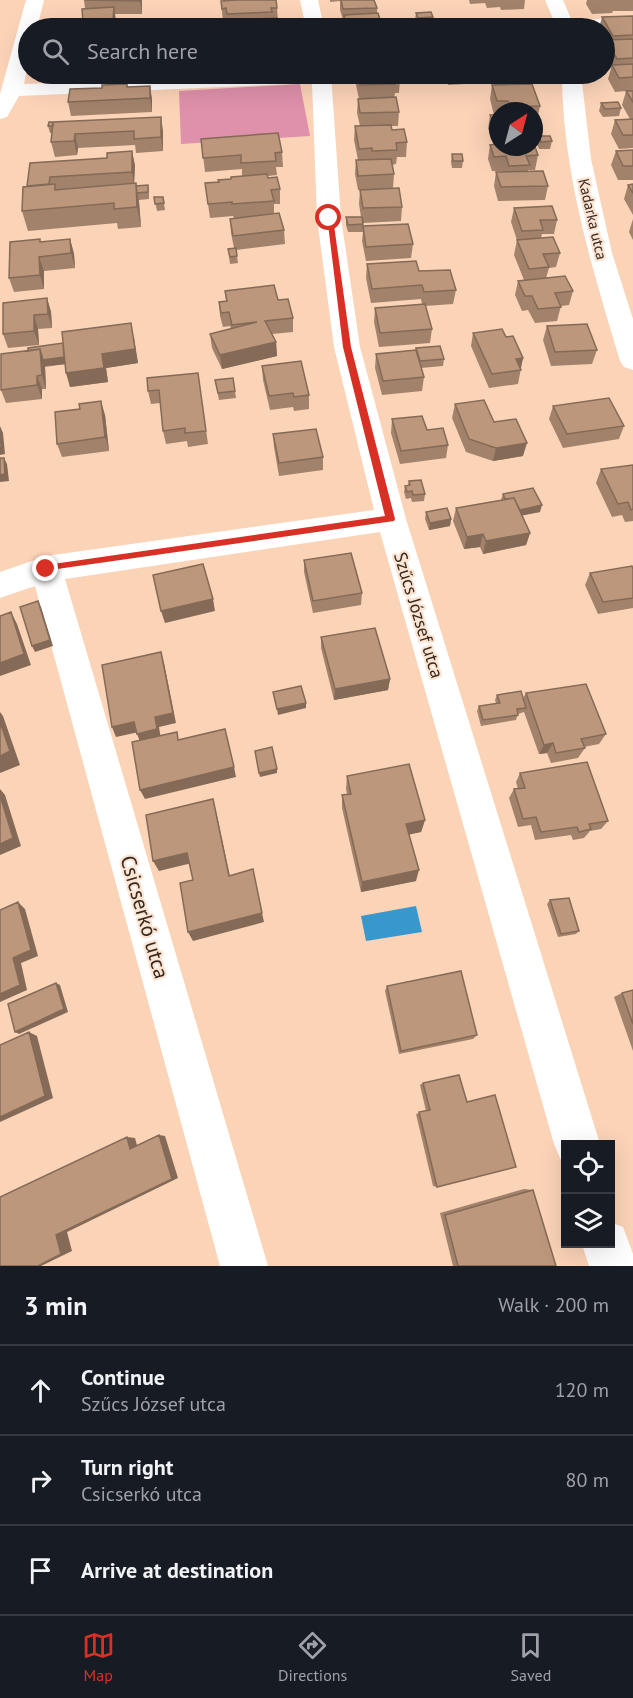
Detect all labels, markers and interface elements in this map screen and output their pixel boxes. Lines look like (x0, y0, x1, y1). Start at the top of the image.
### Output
search box (18, 18, 615, 84)
icon: search (39, 35, 72, 68)
text: Search here (87, 37, 198, 65)
north arrow (489, 102, 543, 156)
street label: Kadarka utca (574, 177, 612, 261)
route start (315, 204, 341, 230)
street label: Szűcs József utca (389, 549, 449, 681)
route end (32, 555, 58, 581)
street label: Csicserkó utca (115, 852, 175, 982)
map controls (561, 1140, 615, 1248)
button: locate (561, 1140, 615, 1194)
button: layers (561, 1194, 615, 1248)
text: 3 min (24, 1289, 87, 1322)
text: Walk · 200 m (498, 1292, 609, 1318)
text: Continue (81, 1363, 165, 1391)
icon: ahead (24, 1374, 57, 1407)
text: 120 m (555, 1377, 609, 1403)
text: Szűcs József utca (81, 1391, 226, 1417)
text: Turn right (81, 1453, 173, 1481)
icon: right (24, 1464, 57, 1497)
text: 80 m (566, 1467, 609, 1493)
text: Csicserkó utca (81, 1481, 202, 1507)
icon: arrive (24, 1554, 57, 1587)
text: Arrive at destination (81, 1556, 273, 1584)
tab: Map (82, 1629, 115, 1685)
tab: Directions (278, 1629, 347, 1685)
tab: Saved (511, 1629, 551, 1685)

